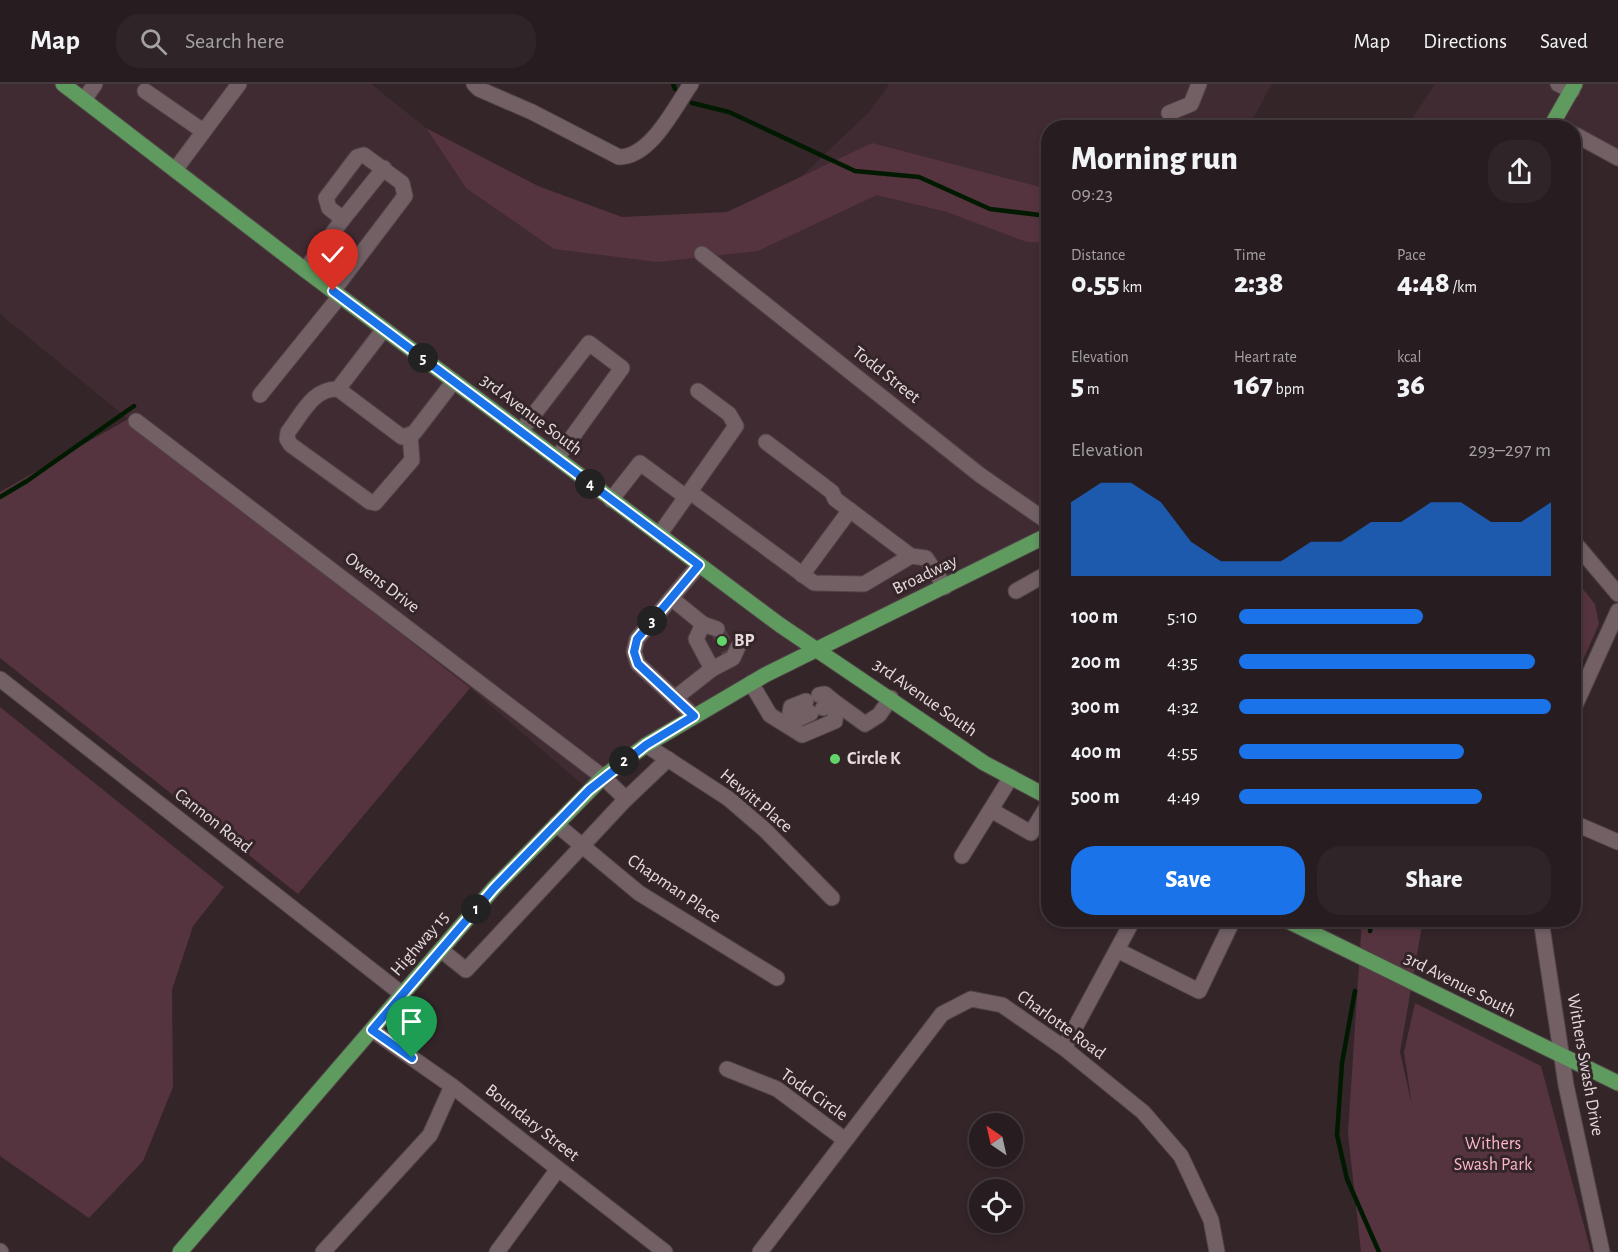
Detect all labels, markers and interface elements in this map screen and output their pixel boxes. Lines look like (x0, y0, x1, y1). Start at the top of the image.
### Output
search box (116, 14, 536, 68)
icon: search (137, 25, 170, 58)
text: Map (30, 27, 80, 55)
text: Search here (185, 30, 284, 52)
text: Map (1354, 31, 1390, 52)
text: Directions (1423, 31, 1507, 52)
text: Saved (1540, 31, 1588, 52)
button: share (1488, 140, 1551, 203)
text: Morning run (1071, 143, 1238, 176)
text: 09:23 (1071, 184, 1113, 204)
pin (307, 229, 358, 291)
icon: check (316, 238, 349, 271)
text: Distance (1071, 247, 1125, 263)
text: Time (1234, 247, 1266, 263)
text: Pace (1397, 247, 1426, 263)
text: 0.55 (1071, 268, 1120, 298)
text: 2:38 (1234, 268, 1283, 298)
text: 4:48 (1397, 268, 1450, 298)
text: km (1120, 279, 1142, 295)
text: /km (1450, 279, 1477, 295)
pin: 5 (408, 343, 438, 373)
street label: Todd Street (849, 343, 923, 407)
text: Elevation (1071, 349, 1129, 365)
text: Heart rate (1234, 349, 1297, 365)
text: kcal (1397, 349, 1421, 365)
text: 5 (420, 350, 426, 366)
text: 5 (1071, 370, 1084, 400)
text: 167 (1234, 370, 1273, 400)
text: 36 (1397, 370, 1425, 400)
street label: 3rd Avenue South (477, 371, 585, 459)
text: m (1084, 381, 1100, 397)
text: bpm (1273, 381, 1305, 397)
text: Elevation (1071, 440, 1143, 460)
text: 293–297 m (1469, 440, 1551, 460)
pin: 4 (575, 469, 605, 499)
text: 4 (586, 476, 594, 492)
street label: Owens Drive (341, 549, 423, 617)
street label: Broadway (890, 552, 960, 598)
pin: 3 (637, 606, 667, 636)
text: 100 m (1071, 607, 1118, 627)
text: 5:10 (1167, 607, 1197, 627)
text: 3 (649, 613, 655, 629)
place label: BP (734, 632, 754, 650)
marker: BP (715, 634, 729, 648)
text: 200 m (1071, 652, 1120, 672)
text: 4:35 (1167, 652, 1198, 672)
street label: 3rd Avenue South (870, 656, 980, 740)
text: 300 m (1071, 697, 1120, 717)
text: 4:32 (1167, 697, 1199, 717)
text: 400 m (1071, 742, 1121, 762)
text: 4:55 (1167, 742, 1198, 762)
pin: 2 (609, 746, 639, 776)
place label: Circle K (847, 750, 901, 768)
marker: Circle K (828, 752, 842, 766)
text: 2 (620, 753, 628, 769)
street label: Hewitt Place (716, 766, 796, 836)
street label: Cannon Road (171, 785, 255, 857)
text: 500 m (1071, 787, 1120, 807)
text: 4:49 (1167, 787, 1200, 807)
button: Save (1071, 846, 1305, 915)
button: Share (1317, 846, 1551, 915)
street label: Chapman Place (624, 851, 724, 927)
pin: 1 (461, 894, 491, 924)
text: 1 (473, 901, 479, 917)
street label: Highway 15 (387, 908, 453, 980)
street label: 3rd Avenue South (1401, 949, 1519, 1021)
street label: Charlotte Road (1014, 987, 1108, 1063)
street label: Withers Swash Drive (1564, 993, 1606, 1137)
pin (386, 996, 437, 1058)
icon: arrive (395, 1005, 428, 1038)
street label: Todd Circle (777, 1065, 851, 1125)
street label: Boundary Street (482, 1081, 582, 1165)
north arrow (969, 1113, 1023, 1167)
map controls (969, 1113, 1023, 1233)
park label: Withers Swash Park (1454, 1135, 1533, 1174)
button: locate (969, 1179, 1023, 1233)

